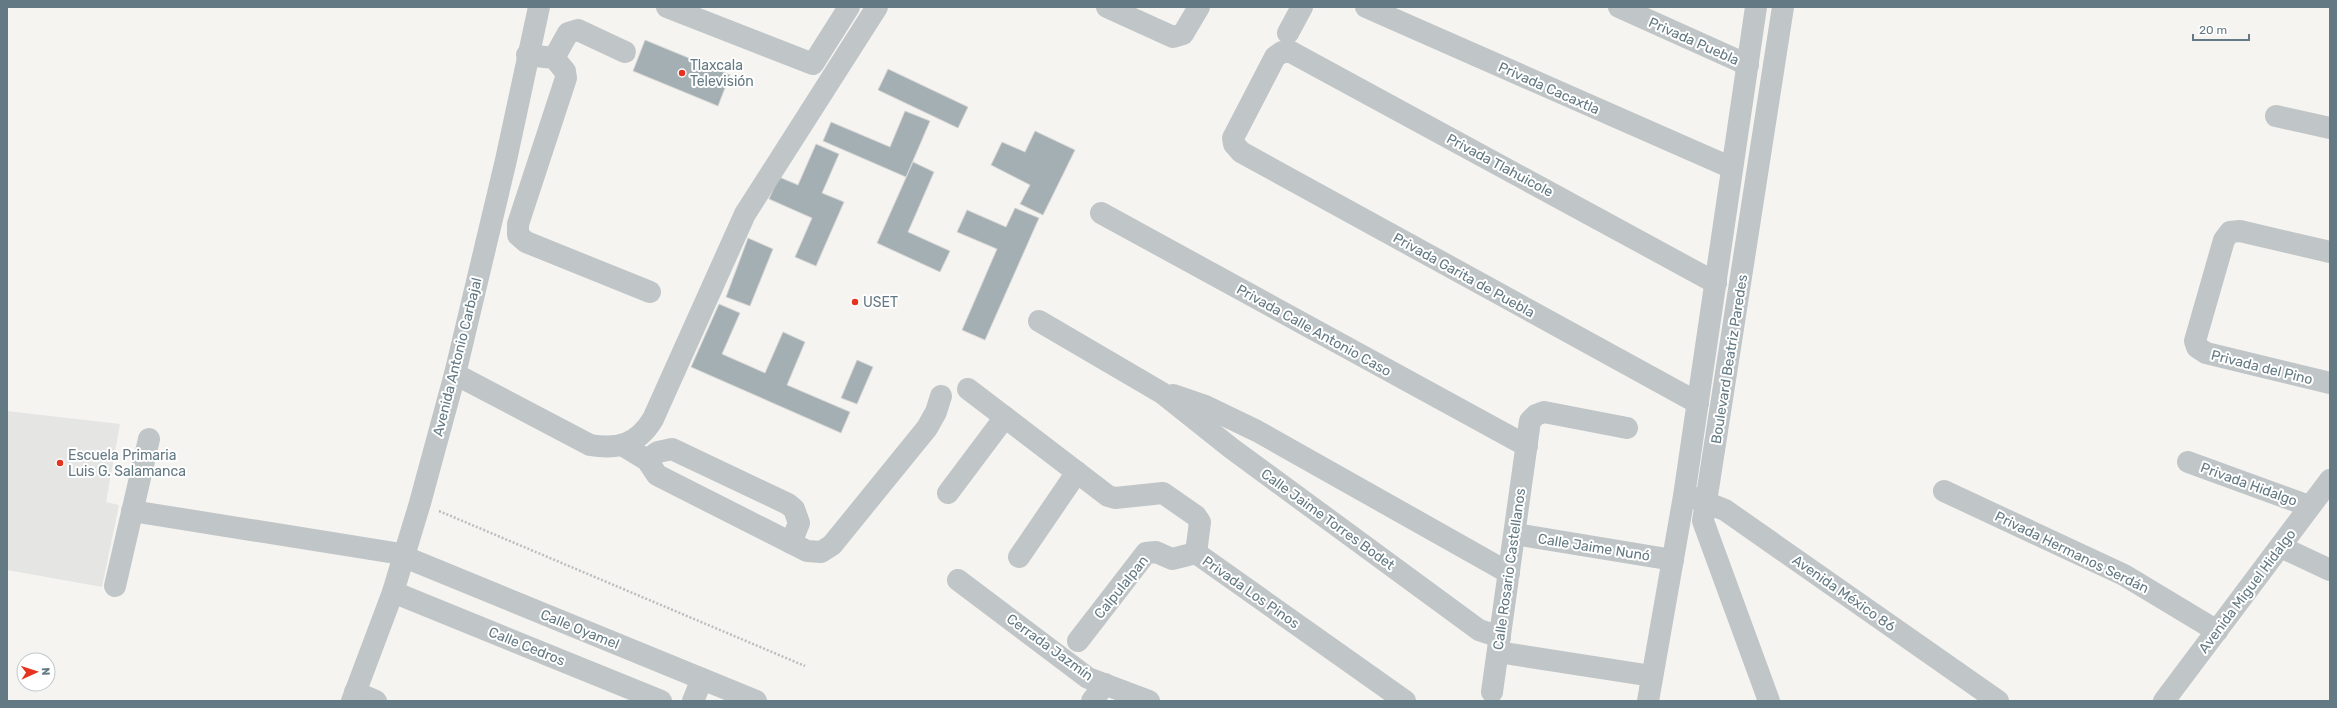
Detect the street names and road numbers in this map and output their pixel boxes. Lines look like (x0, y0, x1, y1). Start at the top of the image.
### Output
street label: Privada Puebla (1646, 14, 1742, 69)
street label: Privada Cacaxtla (1496, 59, 1602, 118)
street label: Privada Tlahuicole (1444, 130, 1556, 201)
street label: Privada Garita de Puebla (1390, 229, 1538, 321)
street label: Boulevard Beatriz Paredes (1708, 273, 1751, 445)
street label: Avenida Antonio Carbajal (430, 276, 485, 438)
street label: Privada Calle Antonio Caso (1234, 281, 1394, 380)
street label: Privada del Pino (2209, 347, 2315, 388)
street label: Privada Hidalgo (2198, 459, 2299, 510)
street label: Calle Jaime Torres Bodet (1258, 465, 1398, 574)
street label: Calle Rosario Castellanos (1490, 487, 1529, 651)
street label: Privada Hermanos Serdán (1992, 508, 2151, 597)
street label: Avenida Miguel Hidalgo (2195, 526, 2300, 657)
street label: Calle Jaime Nunó (1537, 530, 1651, 565)
street label: Avenida México 86 (1789, 551, 1899, 635)
street label: Calpulalpan (1091, 552, 1152, 622)
street label: Privada Los Pinos (1199, 553, 1303, 632)
street label: Calle Oyamel (538, 606, 622, 653)
street label: Cerrada Jazmín (1003, 610, 1096, 685)
street label: Calle Cedros (486, 623, 568, 670)

